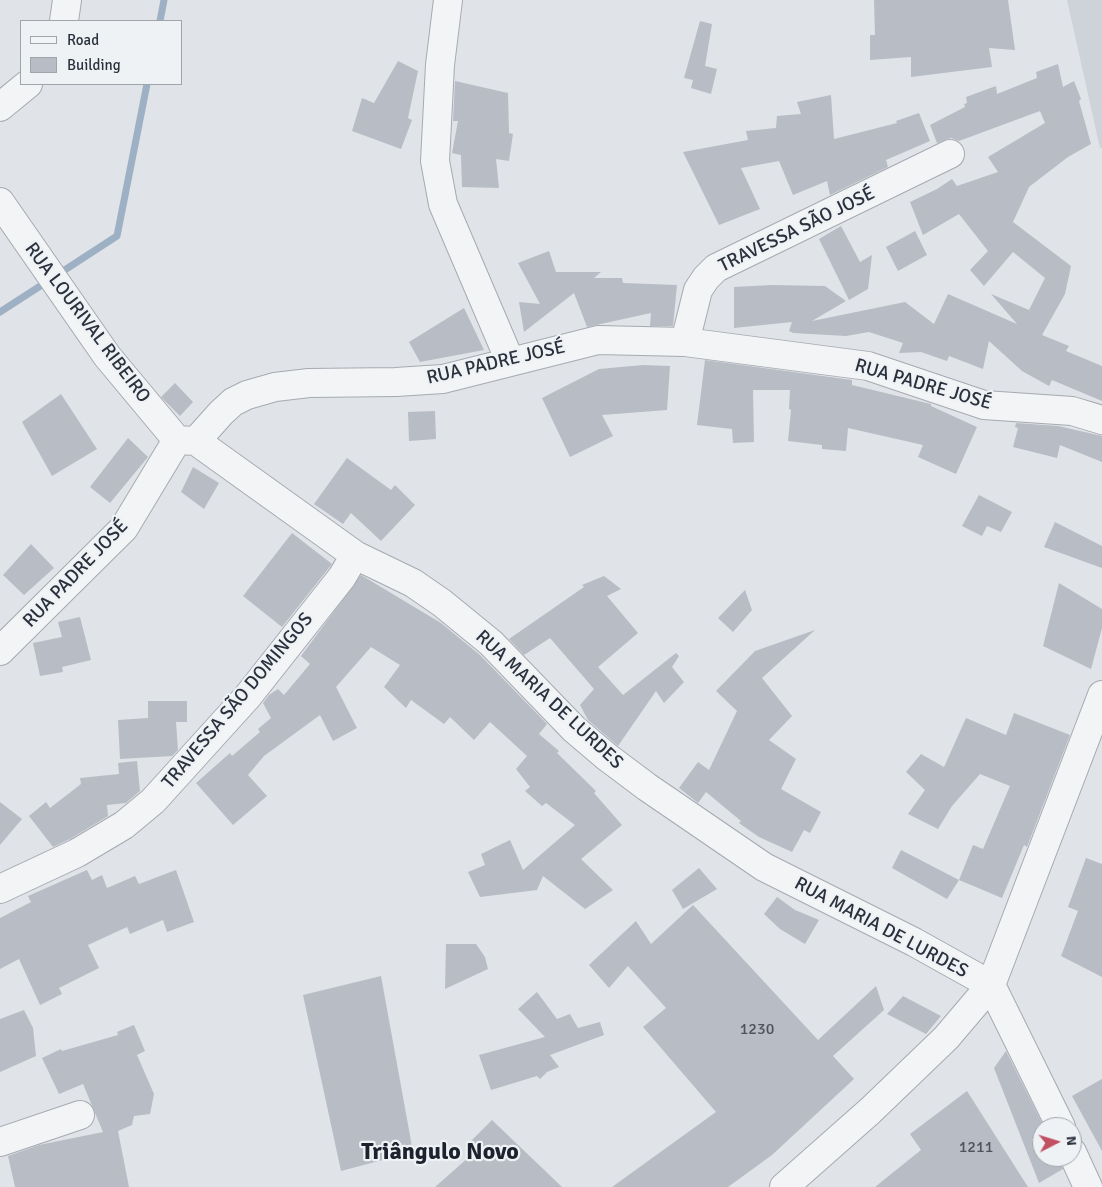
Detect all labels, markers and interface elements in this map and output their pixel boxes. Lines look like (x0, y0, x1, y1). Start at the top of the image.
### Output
legend (20, 20, 182, 85)
text: Road (67, 31, 99, 49)
text: Building (67, 56, 121, 74)
street label: TRAVESSA SÃO JOSÉ (715, 182, 879, 278)
street label: RUA LOURIVAL RIBEIRO (19, 238, 155, 408)
street label: RUA PADRE JOSÉ (425, 336, 567, 390)
street label: RUA PADRE JOSÉ (852, 355, 994, 415)
street label: RUA PADRE JOSÉ (19, 515, 133, 633)
street label: TRAVESSA SÃO DOMINGOS (158, 608, 318, 794)
street label: RUA MARIA DE LURDES (471, 626, 627, 774)
street label: RUA MARIA DE LURDES (790, 873, 972, 983)
house number: 1230 (740, 1020, 774, 1040)
north arrow (1032, 1117, 1082, 1167)
text: N (1063, 1135, 1080, 1146)
house number: 1211 (959, 1138, 993, 1158)
district label: Triângulo Novo (361, 1139, 519, 1167)

